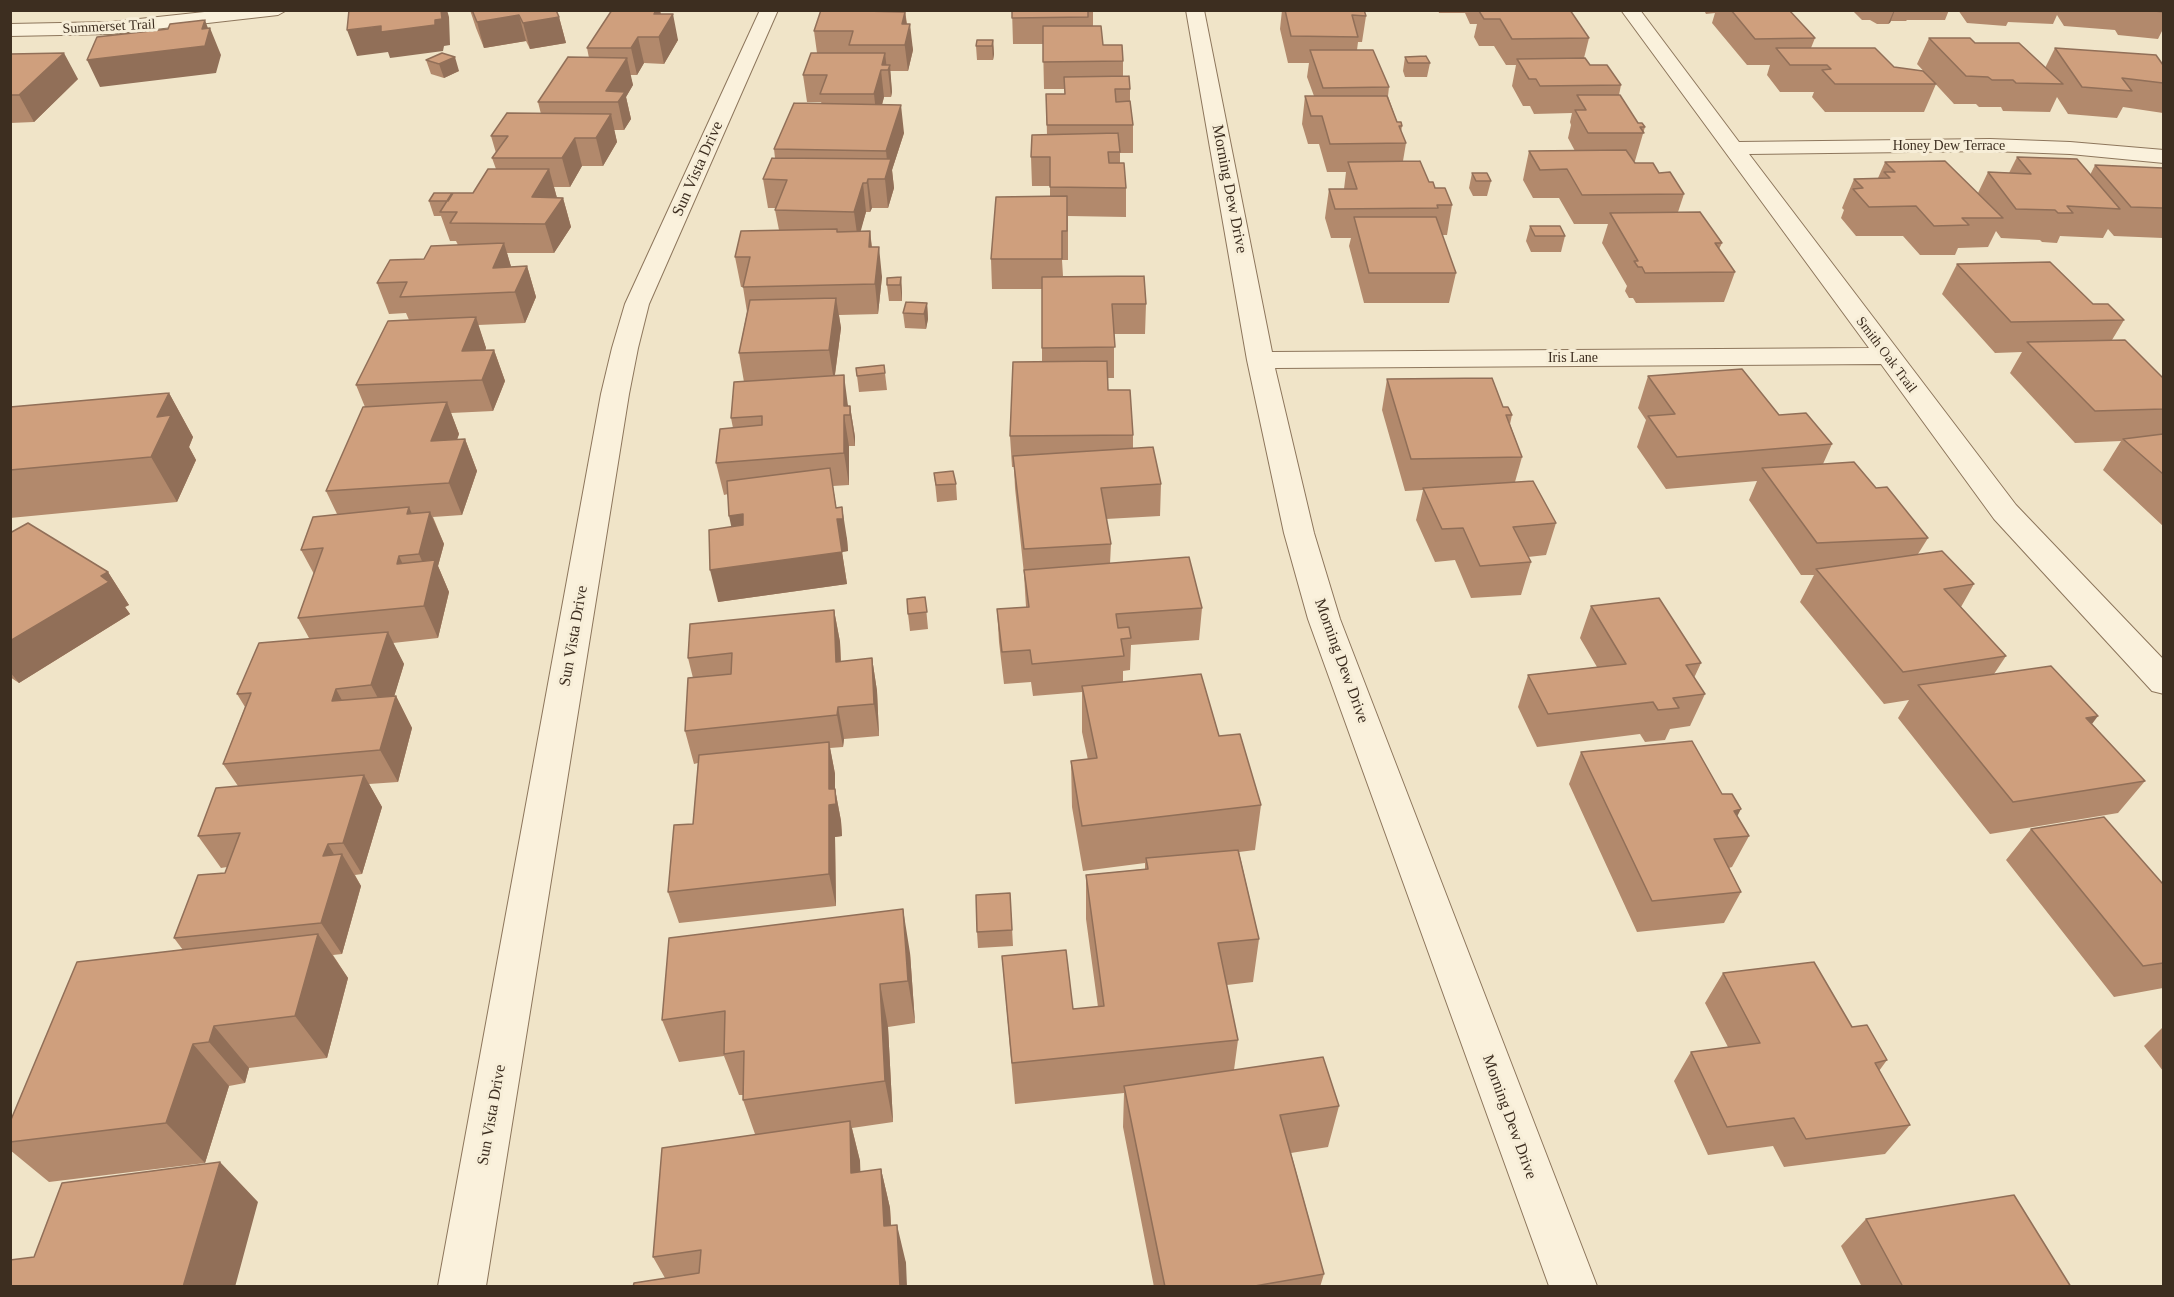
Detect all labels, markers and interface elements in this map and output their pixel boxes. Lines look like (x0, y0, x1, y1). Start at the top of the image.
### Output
street label: Summerset Trail (62, 16, 156, 38)
street label: Sun Vista Drive (668, 118, 728, 220)
street label: Morning Dew Drive (1207, 123, 1251, 255)
street label: Honey Dew Terrace (1893, 138, 2005, 154)
street label: Smith Oak Trail (1852, 314, 1920, 396)
street label: Iris Lane (1548, 350, 1598, 366)
street label: Sun Vista Drive (556, 584, 592, 688)
street label: Morning Dew Drive (1310, 596, 1372, 726)
street label: Morning Dew Drive (1478, 1052, 1540, 1182)
street label: Sun Vista Drive (474, 1063, 510, 1167)

